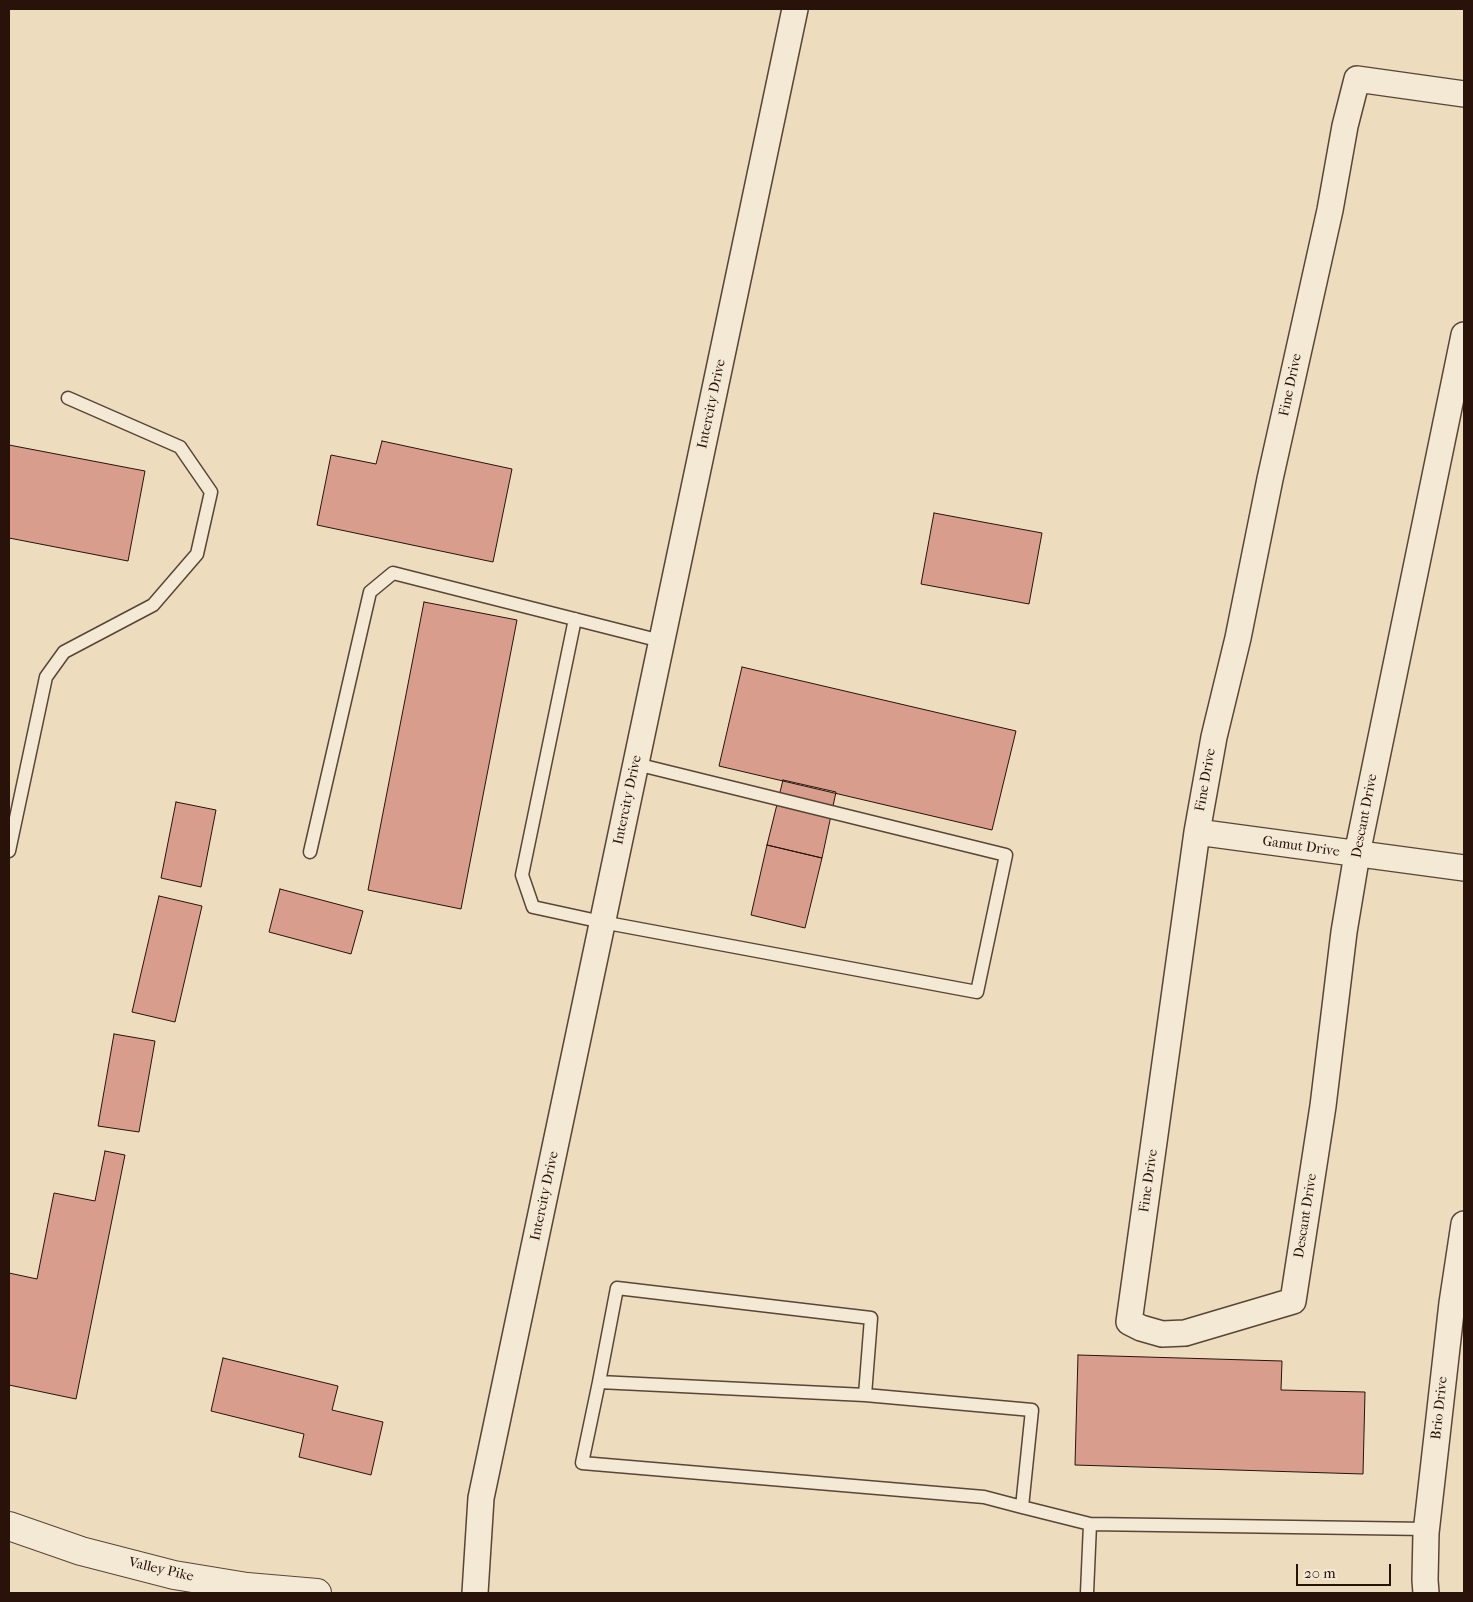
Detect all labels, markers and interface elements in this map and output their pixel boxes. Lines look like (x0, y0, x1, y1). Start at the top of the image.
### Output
street label: Fine Drive (1276, 352, 1306, 418)
street label: Intercity Drive (694, 358, 730, 450)
street label: Fine Drive (1192, 747, 1220, 813)
street label: Intercity Drive (610, 754, 646, 846)
street label: Descant Drive (1349, 772, 1381, 860)
street label: Gamut Drive (1261, 833, 1341, 861)
street label: Fine Drive (1136, 1148, 1162, 1214)
street label: Intercity Drive (527, 1150, 563, 1242)
street label: Descant Drive (1291, 1172, 1321, 1260)
street label: Brio Drive (1428, 1376, 1452, 1440)
street label: Valley Pike (127, 1554, 195, 1586)
scale bar (1298, 1554, 1393, 1586)
text: 20 m (1304, 1564, 1336, 1582)

